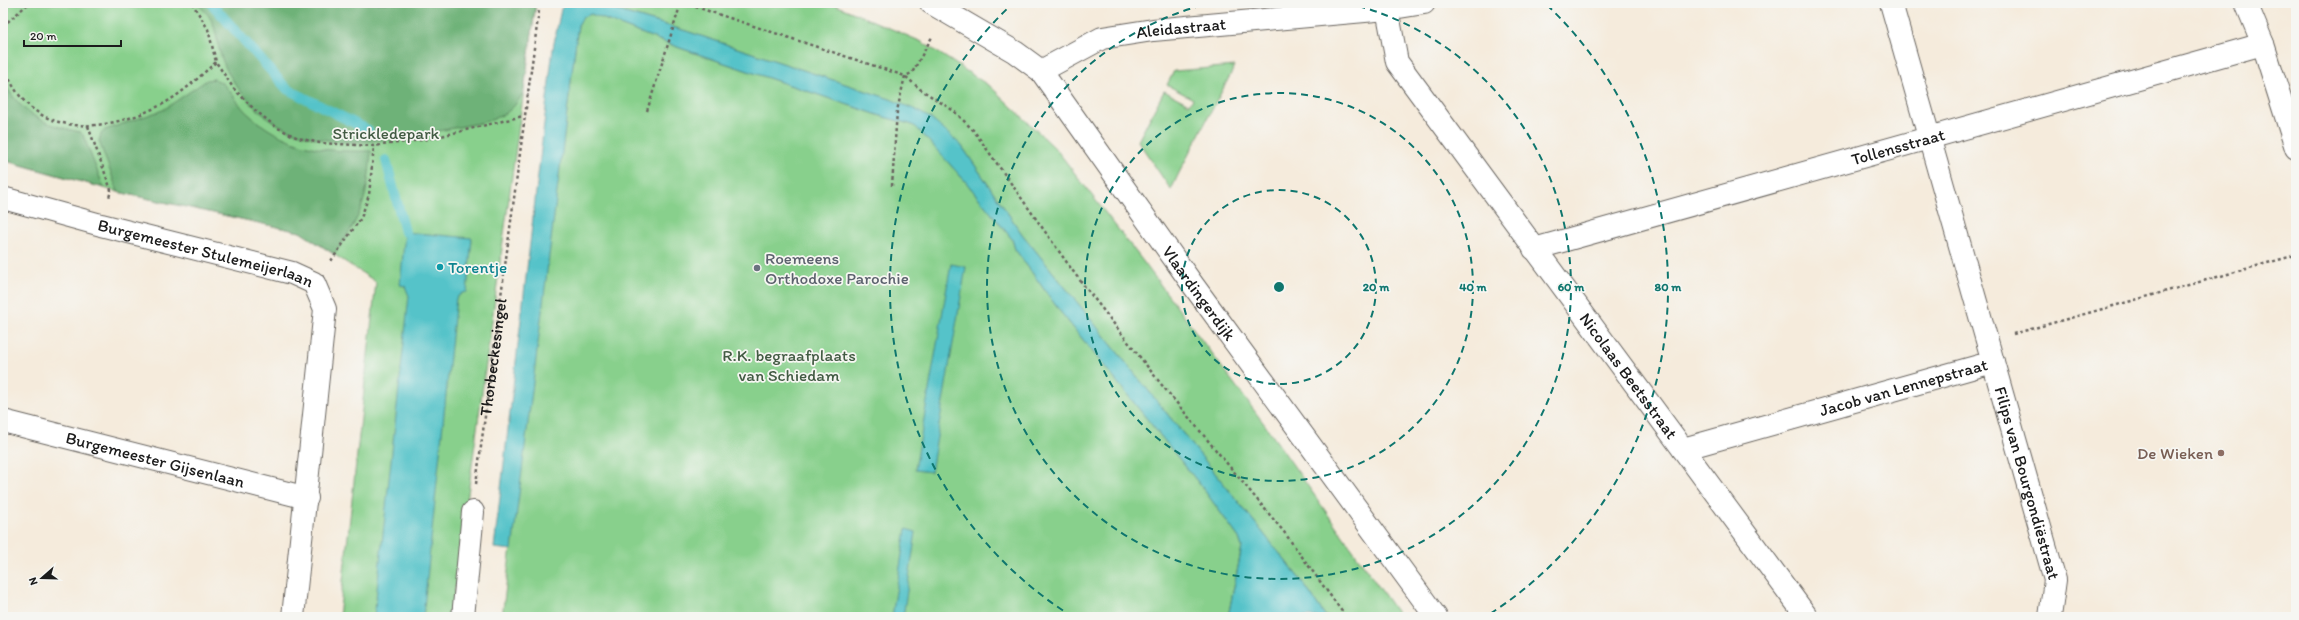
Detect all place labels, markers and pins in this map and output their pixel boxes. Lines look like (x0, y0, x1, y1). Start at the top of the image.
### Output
place label: Roemeens Orthodoxe Parochie (765, 248, 909, 288)
place label: Torentje (448, 257, 507, 277)
marker: Torentje (435, 262, 445, 272)
marker: Roemeens Orthodoxe Parochie (752, 263, 762, 273)
centre of rings (1272, 280, 1286, 294)
place label: De Wieken (2137, 443, 2213, 463)
marker: De Wieken (2216, 448, 2226, 458)

